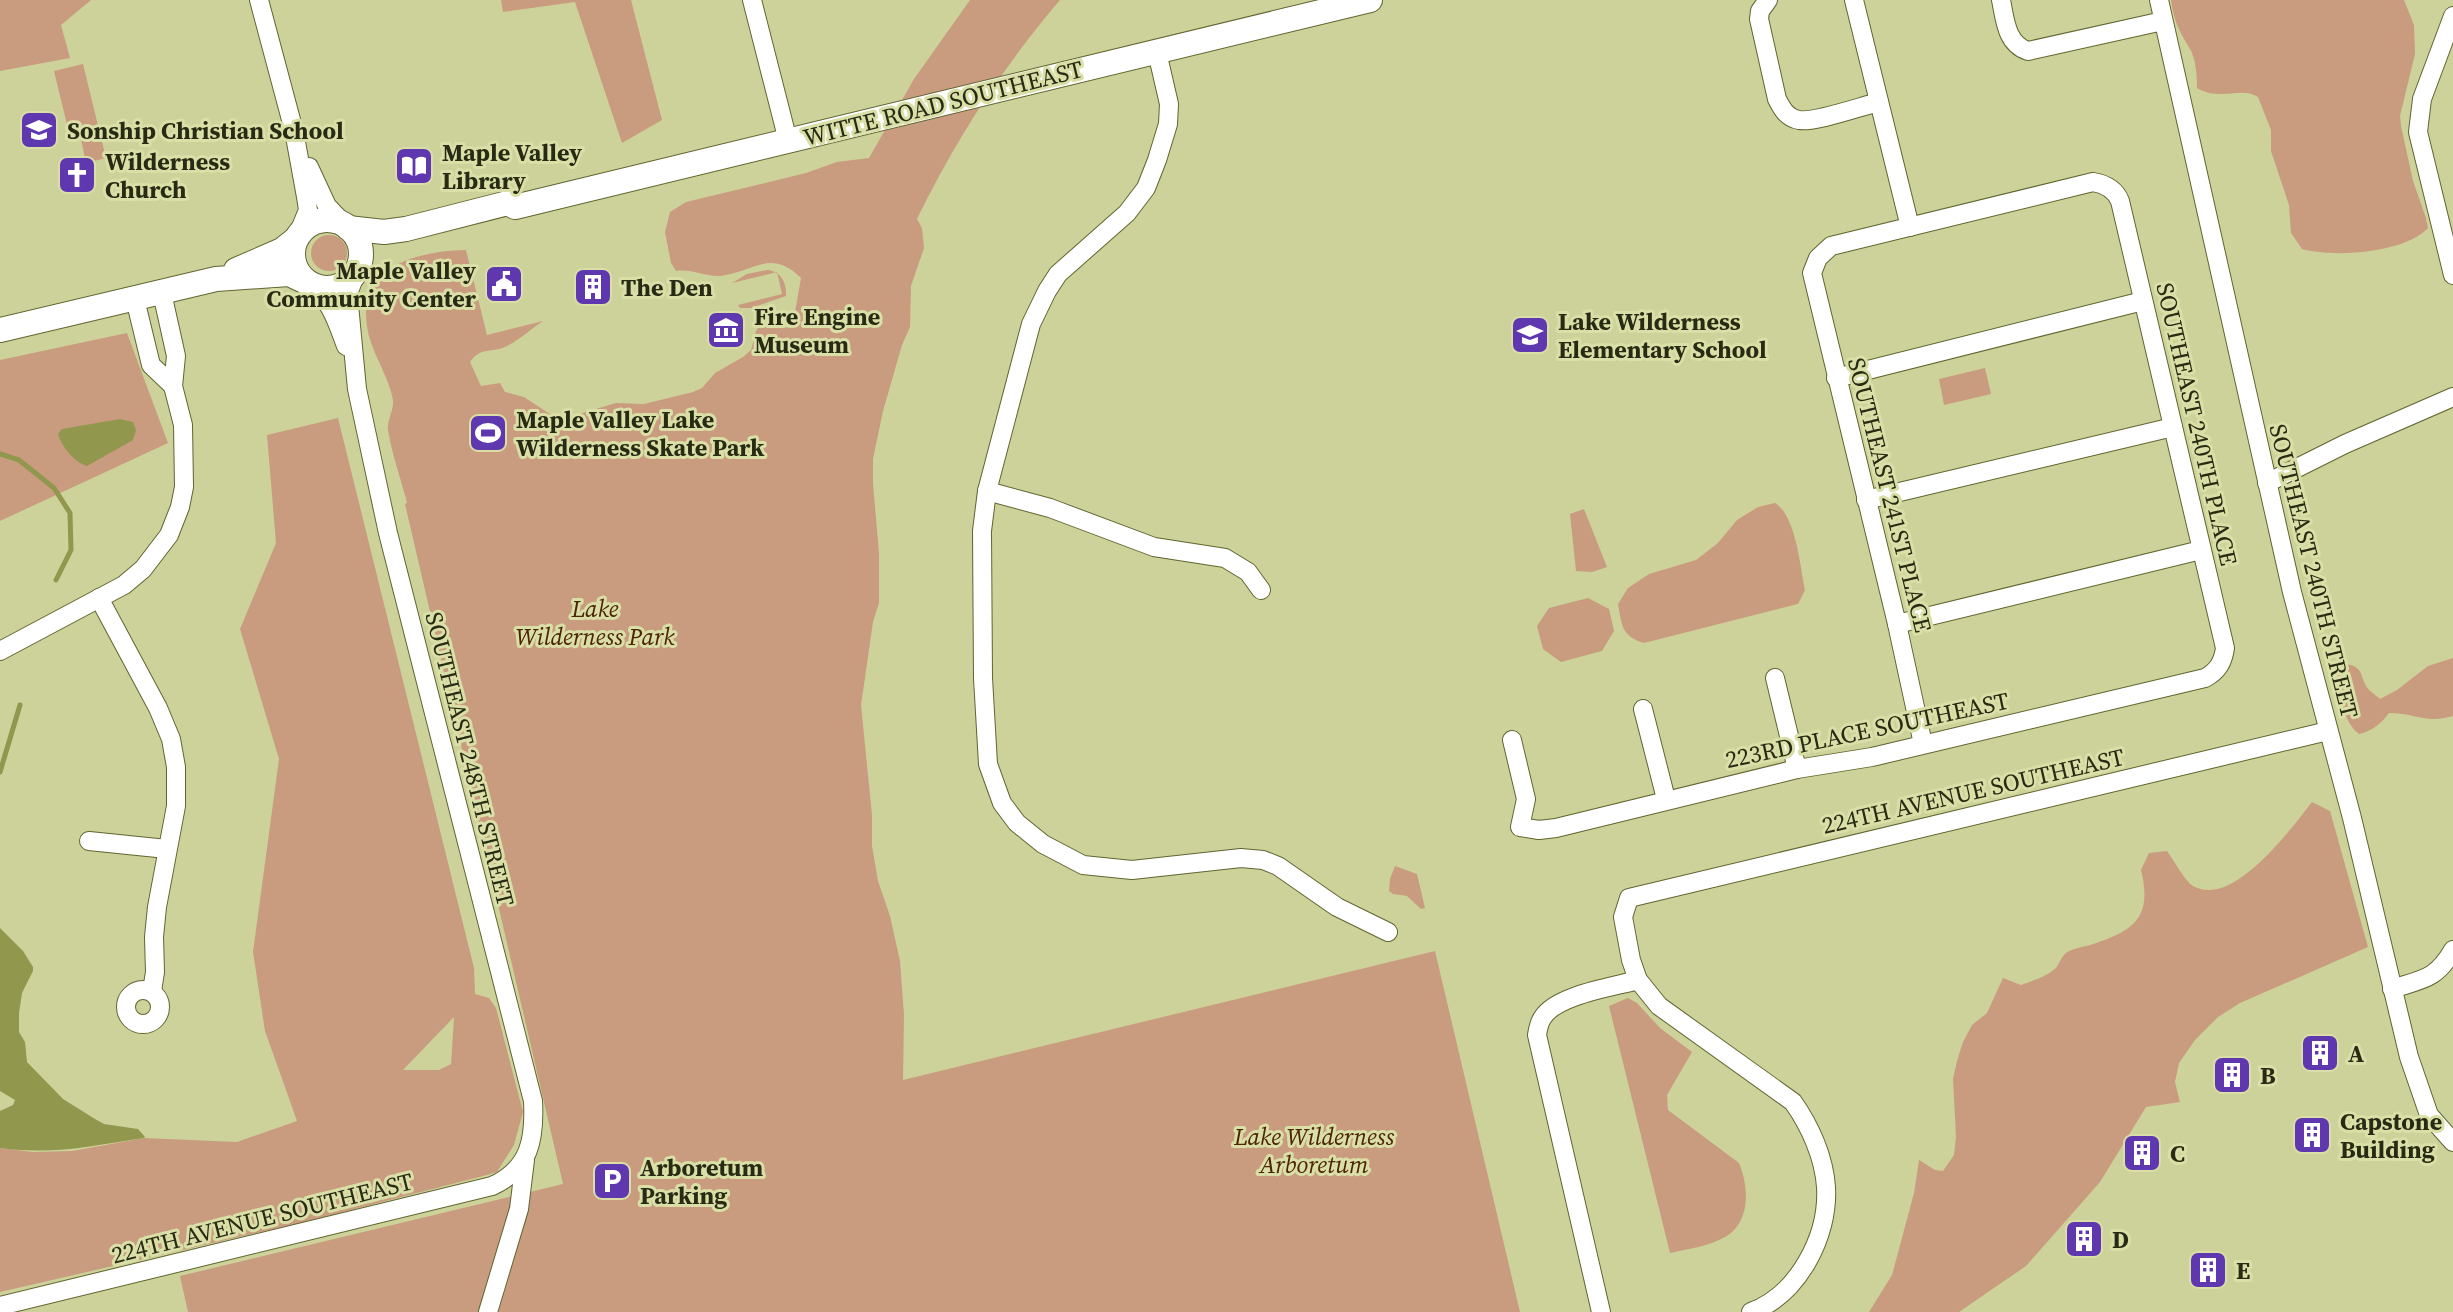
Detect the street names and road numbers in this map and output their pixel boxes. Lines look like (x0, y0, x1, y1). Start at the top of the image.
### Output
street label: WITTE ROAD SOUTHEAST (800, 52, 1087, 154)
street label: SOUTHEAST 240TH PLACE (2148, 279, 2246, 569)
street label: SOUTHEAST 241ST PLACE (1840, 354, 1940, 636)
street label: SOUTHEAST 240TH STREET (2261, 420, 2367, 722)
street label: SOUTHEAST 248TH STREET (417, 608, 523, 910)
street label: 223RD PLACE SOUTHEAST (1722, 684, 2012, 776)
street label: 224TH AVENUE SOUTHEAST (1818, 740, 2128, 842)
street label: 224TH AVENUE SOUTHEAST (108, 1164, 417, 1271)

